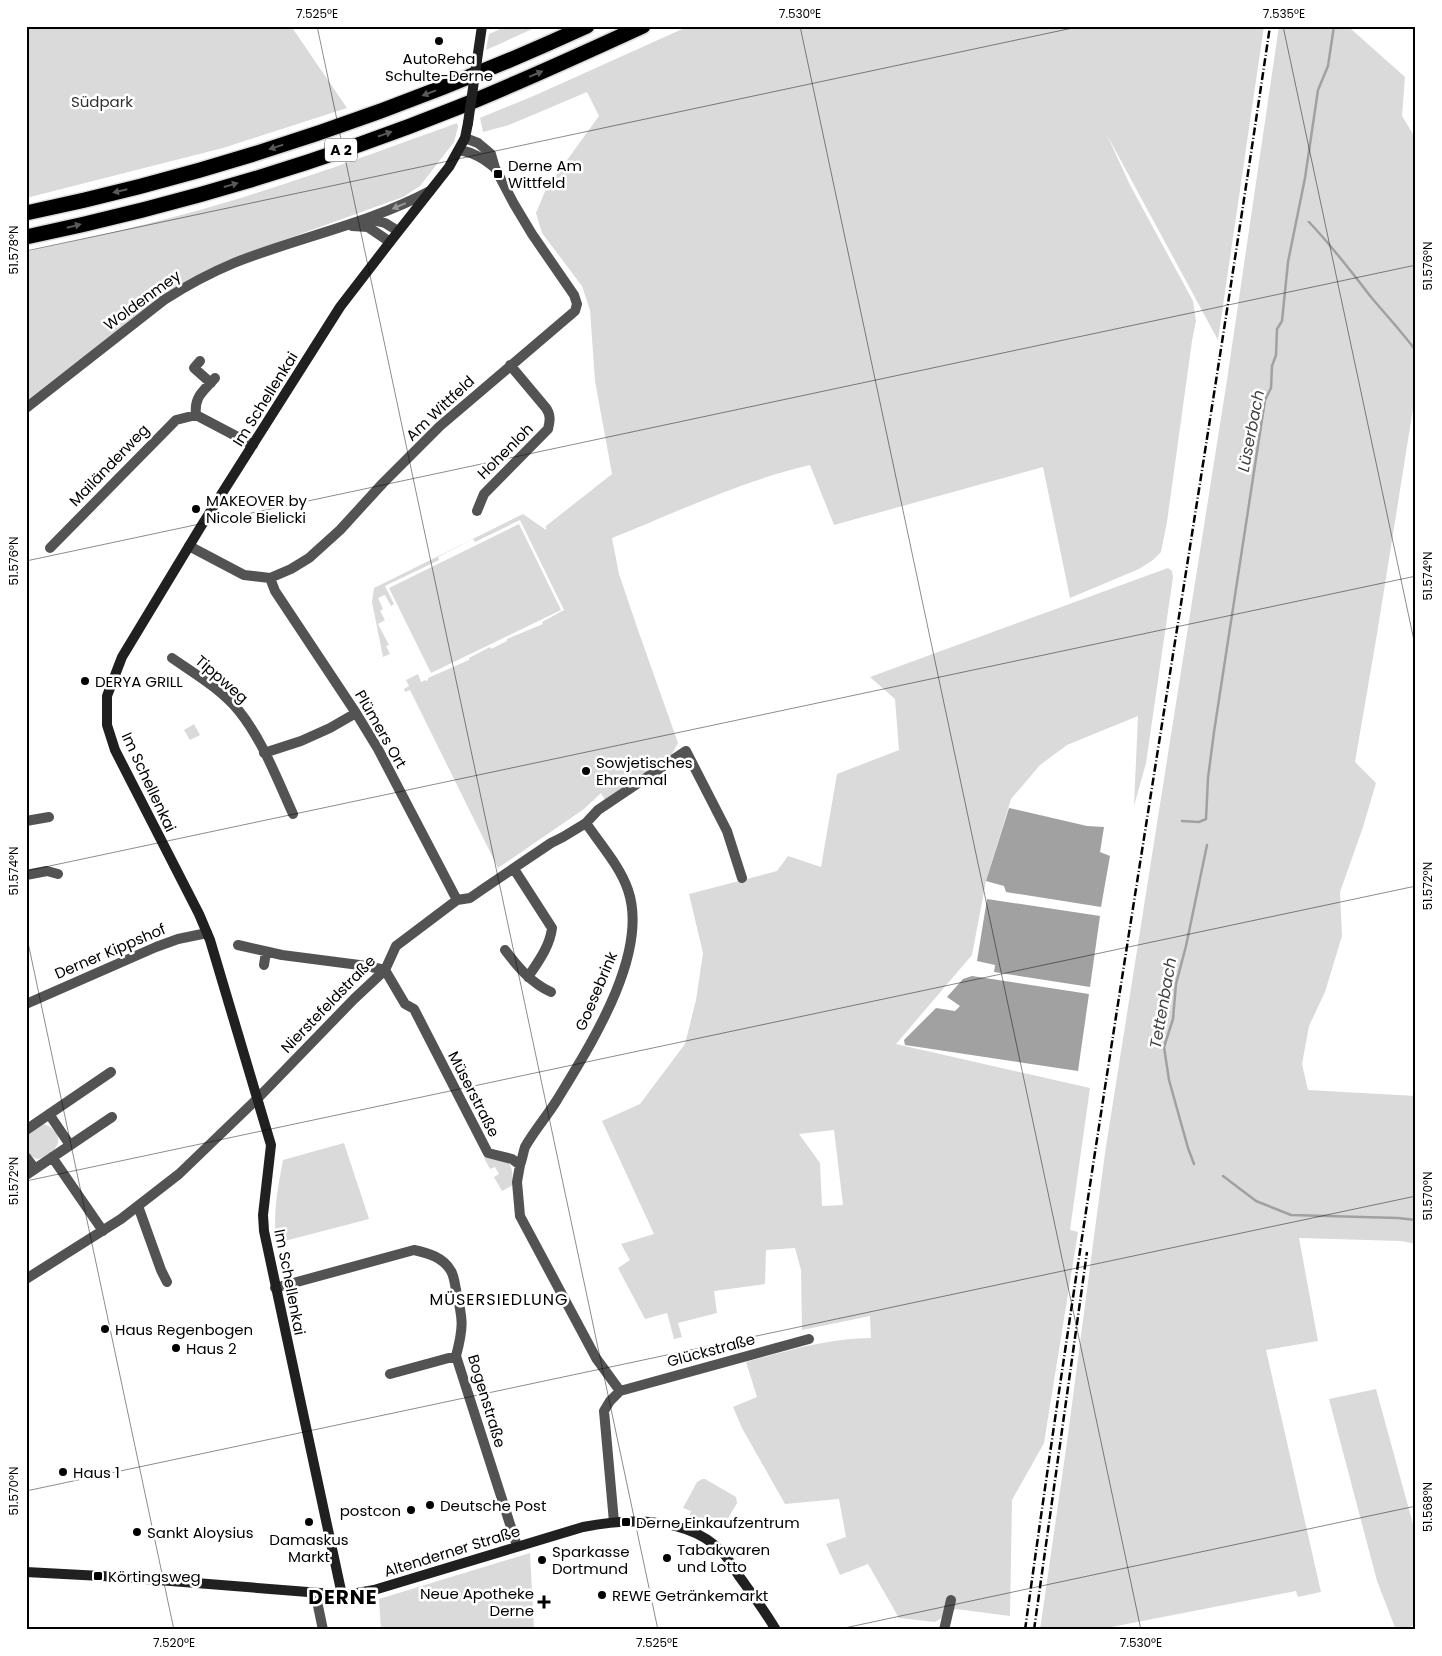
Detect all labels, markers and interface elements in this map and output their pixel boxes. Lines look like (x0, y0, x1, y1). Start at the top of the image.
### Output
text: 7.525°E (296, 5, 338, 22)
text: 7.530°E (779, 5, 821, 22)
text: 7.535°E (1263, 5, 1305, 22)
marker: AutoReha Schulte-Derne (433, 35, 445, 47)
place label: AutoReha Schulte-Derne (385, 48, 493, 86)
one-way arrow (529, 70, 543, 78)
one-way arrow (421, 89, 436, 97)
park label: Südpark (71, 91, 133, 112)
one-way arrow (378, 130, 393, 137)
road number: A 2 (325, 138, 357, 162)
one-way arrow (268, 143, 283, 151)
place label: Derne Am Wittfeld (508, 155, 582, 193)
marker: Derne Am Wittfeld (492, 168, 504, 180)
one-way arrow (223, 181, 239, 189)
one-way arrow (112, 187, 127, 195)
one-way arrow (391, 203, 406, 211)
one-way arrow (66, 222, 81, 230)
text: 51.578°N (5, 226, 22, 274)
text: 51.576°N (1419, 242, 1436, 290)
street label: Woldenmey (99, 265, 185, 335)
street label: Im Schellenkai (228, 348, 302, 450)
street label: Am Wittfeld (401, 371, 479, 445)
water label: Lüserbach (1232, 388, 1270, 474)
street label: Hohenloh (472, 418, 538, 484)
street label: Mailänderweg (64, 419, 154, 511)
place label: MAKEOVER by Nicole Bielicki (206, 490, 308, 528)
marker: MAKEOVER by Nicole Bielicki (190, 503, 202, 515)
text: 51.576°N (5, 537, 22, 585)
text: 51.574°N (1419, 552, 1436, 600)
street label: Tippweg (191, 650, 253, 708)
place label: DERYA GRILL (95, 671, 183, 692)
marker: DERYA GRILL (79, 675, 91, 687)
street label: Plümers Ort (350, 686, 412, 772)
street label: Im Schellenkai (117, 729, 181, 835)
place label: Sowjetisches Ehrenmal (596, 752, 693, 790)
marker: Sowjetisches Ehrenmal (580, 765, 592, 777)
text: 51.574°N (5, 847, 22, 895)
text: 51.572°N (1419, 862, 1436, 910)
street label: Derner Kippshof (51, 918, 169, 984)
street label: Goesebrink (570, 948, 622, 1034)
street label: Nierstefeldstraße (276, 951, 380, 1057)
water label: Tettenbach (1144, 956, 1182, 1050)
street label: Müserstraße (443, 1047, 505, 1141)
text: 51.572°N (5, 1157, 22, 1205)
text: 51.570°N (1419, 1172, 1436, 1220)
street label: Im Schellenkai (269, 1227, 311, 1337)
district label: MÜSERSIEDLUNG (429, 1288, 569, 1311)
place label: Haus Regenbogen (115, 1319, 253, 1340)
marker: Haus Regenbogen (99, 1323, 111, 1335)
street label: Glückstraße (665, 1328, 757, 1372)
place label: Haus 2 (186, 1338, 237, 1359)
marker: Haus 2 (170, 1342, 182, 1354)
street label: Bogenstraße (463, 1352, 511, 1450)
place label: Haus 1 (73, 1462, 120, 1483)
marker: Haus 1 (57, 1466, 69, 1478)
text: 51.570°N (5, 1467, 22, 1515)
text: 51.568°N (1419, 1482, 1436, 1532)
place label: Deutsche Post (440, 1495, 546, 1516)
marker: Deutsche Post (424, 1499, 436, 1511)
place label: postcon (340, 1500, 401, 1521)
marker: postcon (405, 1504, 417, 1516)
place label: Derne Einkaufzentrum (636, 1512, 800, 1533)
marker: Damaskus Markt (303, 1516, 315, 1528)
marker: Derne Einkaufzentrum (620, 1516, 632, 1528)
street label: Altenderner Straße (381, 1520, 523, 1582)
place label: Sankt Aloysius (147, 1522, 254, 1543)
marker: Sankt Aloysius (131, 1526, 143, 1538)
place label: Damaskus Markt (269, 1529, 349, 1567)
place label: Tabakwaren und Lotto (677, 1539, 770, 1577)
place label: Sparkasse Dortmund (552, 1541, 630, 1579)
marker: Tabakwaren und Lotto (661, 1552, 673, 1564)
marker: Sparkasse Dortmund (536, 1554, 548, 1566)
place label: Körtingsweg (108, 1566, 201, 1587)
marker: Körtingsweg (92, 1570, 104, 1582)
district label: DERNE (308, 1583, 378, 1611)
place label: Neue Apotheke Derne (420, 1583, 534, 1621)
place label: REWE Getränkemarkt (612, 1585, 768, 1606)
marker: REWE Getränkemarkt (596, 1589, 608, 1601)
marker: Neue Apotheke Derne (538, 1596, 550, 1608)
text: 7.520°E (153, 1634, 195, 1651)
text: 7.525°E (636, 1634, 678, 1651)
text: 7.530°E (1120, 1634, 1162, 1651)

